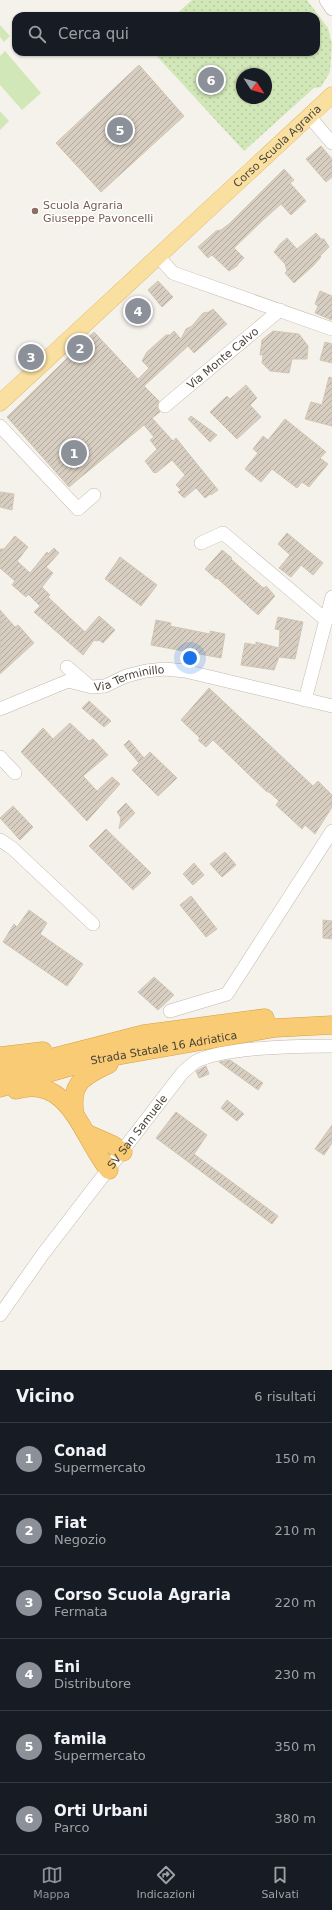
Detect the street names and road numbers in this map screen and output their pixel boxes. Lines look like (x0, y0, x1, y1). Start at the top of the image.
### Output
street label: Corso Scuola Agraria (231, 102, 324, 190)
street label: Via Monte Calvo (184, 325, 261, 392)
street label: Via Terminillo (94, 663, 165, 694)
street label: Strada Statale 16 Adriatica (90, 1029, 238, 1067)
street label: SV San Samuele (105, 1092, 170, 1172)

